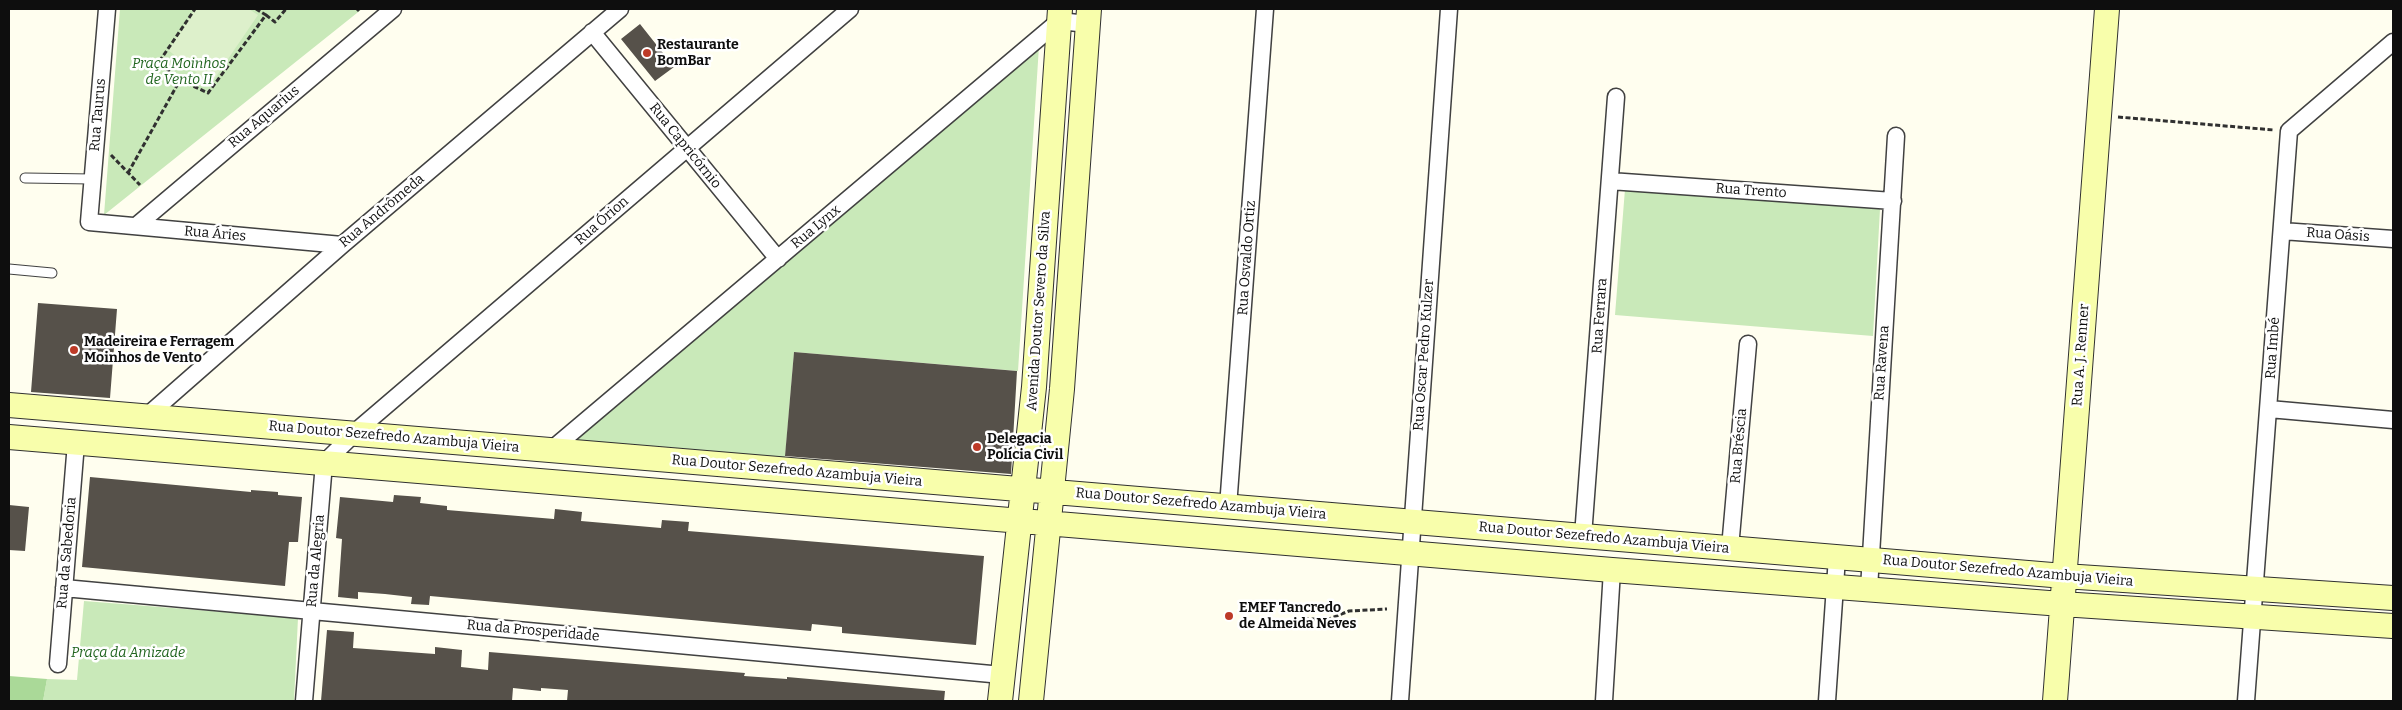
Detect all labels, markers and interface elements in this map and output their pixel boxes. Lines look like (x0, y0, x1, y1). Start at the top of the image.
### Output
place label: Restaurante BomBar (657, 37, 739, 70)
marker: Restaurante BomBar (641, 47, 653, 59)
park label: Praça Moinhos de Vento II (132, 56, 226, 88)
street label: Rua Taurus (86, 78, 110, 152)
street label: Rua Aquarius (225, 82, 303, 152)
street label: Rua Capricórnio (645, 100, 725, 192)
street label: Rua Andrômeda (336, 171, 428, 251)
street label: Rua Trento (1715, 180, 1787, 202)
street label: Rua Órion (572, 193, 632, 249)
street label: Rua Osvaldo Ortiz (1235, 200, 1259, 316)
street label: Rua Lynx (788, 202, 844, 252)
street label: Avenida Doutor Severo da Silva (1024, 210, 1054, 412)
street label: Rua Áries (183, 223, 247, 245)
street label: Rua Oásis (2306, 224, 2370, 246)
street label: Rua Oscar Pedro Kulzer (1410, 278, 1438, 432)
street label: Rua Ferrara (1589, 278, 1611, 354)
street label: Rua A. J. Renner (2069, 303, 2093, 407)
street label: Rua Imbé (2262, 316, 2284, 380)
street label: Rua Ravena (1871, 325, 1893, 401)
place label: Madeireira e Ferragem Moinhos de Vento (84, 334, 234, 367)
marker: Madeireira e Ferragem Moinhos de Vento (68, 344, 80, 356)
street label: Rua Bréscia (1727, 408, 1751, 484)
street label: Rua Doutor Sezefredo Azambuja Vieira (268, 418, 520, 456)
place label: Delegacia Polícia Civil (987, 431, 1063, 464)
marker: Delegacia Polícia Civil (971, 441, 983, 453)
street label: Rua Doutor Sezefredo Azambuja Vieira (671, 452, 923, 490)
street label: Rua Doutor Sezefredo Azambuja Vieira (1075, 485, 1327, 523)
street label: Rua da Sabedoria (54, 496, 80, 610)
street label: Rua da Alegria (304, 514, 328, 608)
street label: Rua Doutor Sezefredo Azambuja Vieira (1478, 519, 1730, 557)
street label: Rua Doutor Sezefredo Azambuja Vieira (1882, 552, 2134, 590)
place label: EMEF Tancredo de Almeida Neves (1239, 600, 1356, 632)
marker: EMEF Tancredo de Almeida Neves (1223, 610, 1235, 622)
street label: Rua da Prosperidade (466, 617, 600, 645)
park label: Praça da Amizade (71, 645, 185, 661)

